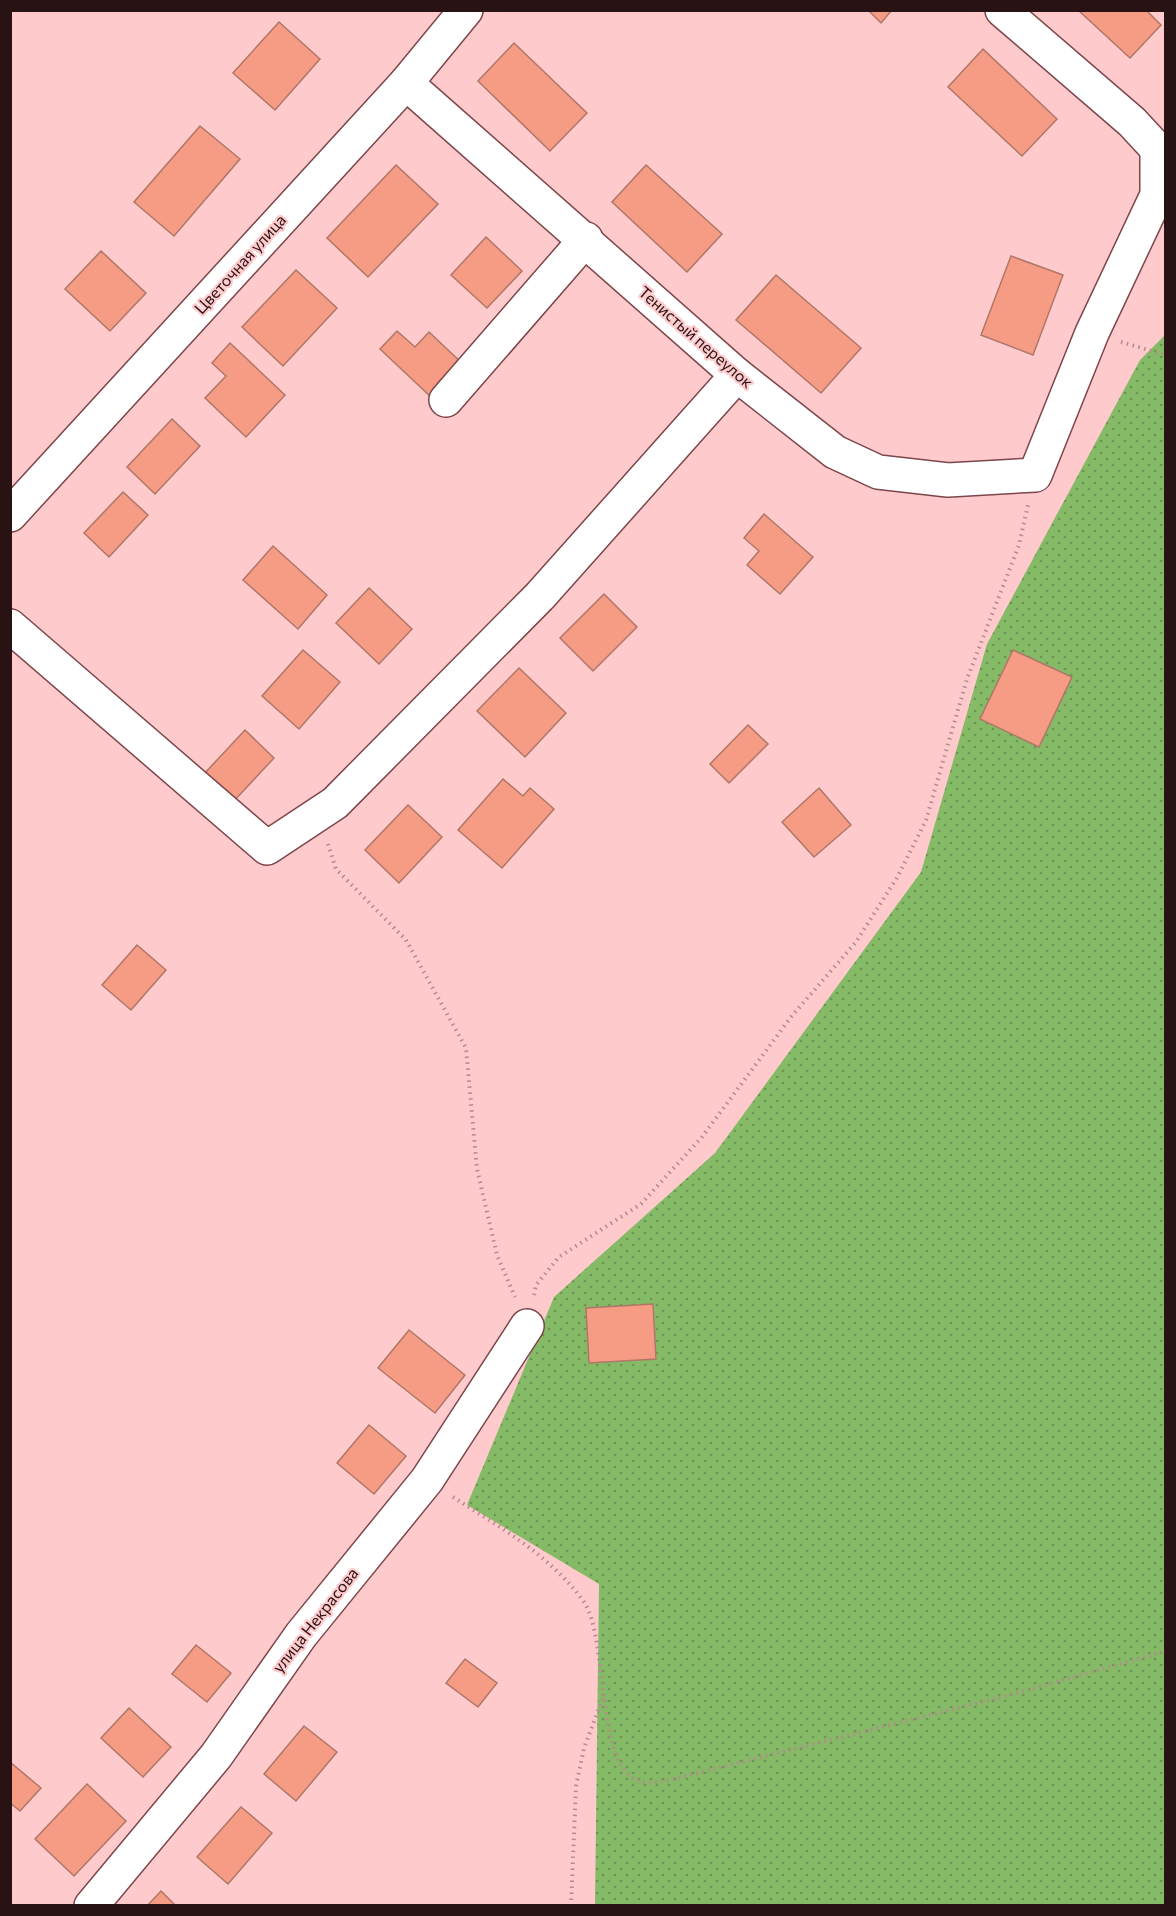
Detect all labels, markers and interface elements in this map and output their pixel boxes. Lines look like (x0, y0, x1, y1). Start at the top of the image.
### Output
street label: Цветочная улица (190, 210, 289, 317)
street label: Тенистый переулок (635, 282, 758, 392)
street label: улица Некрасова (268, 1564, 361, 1676)

